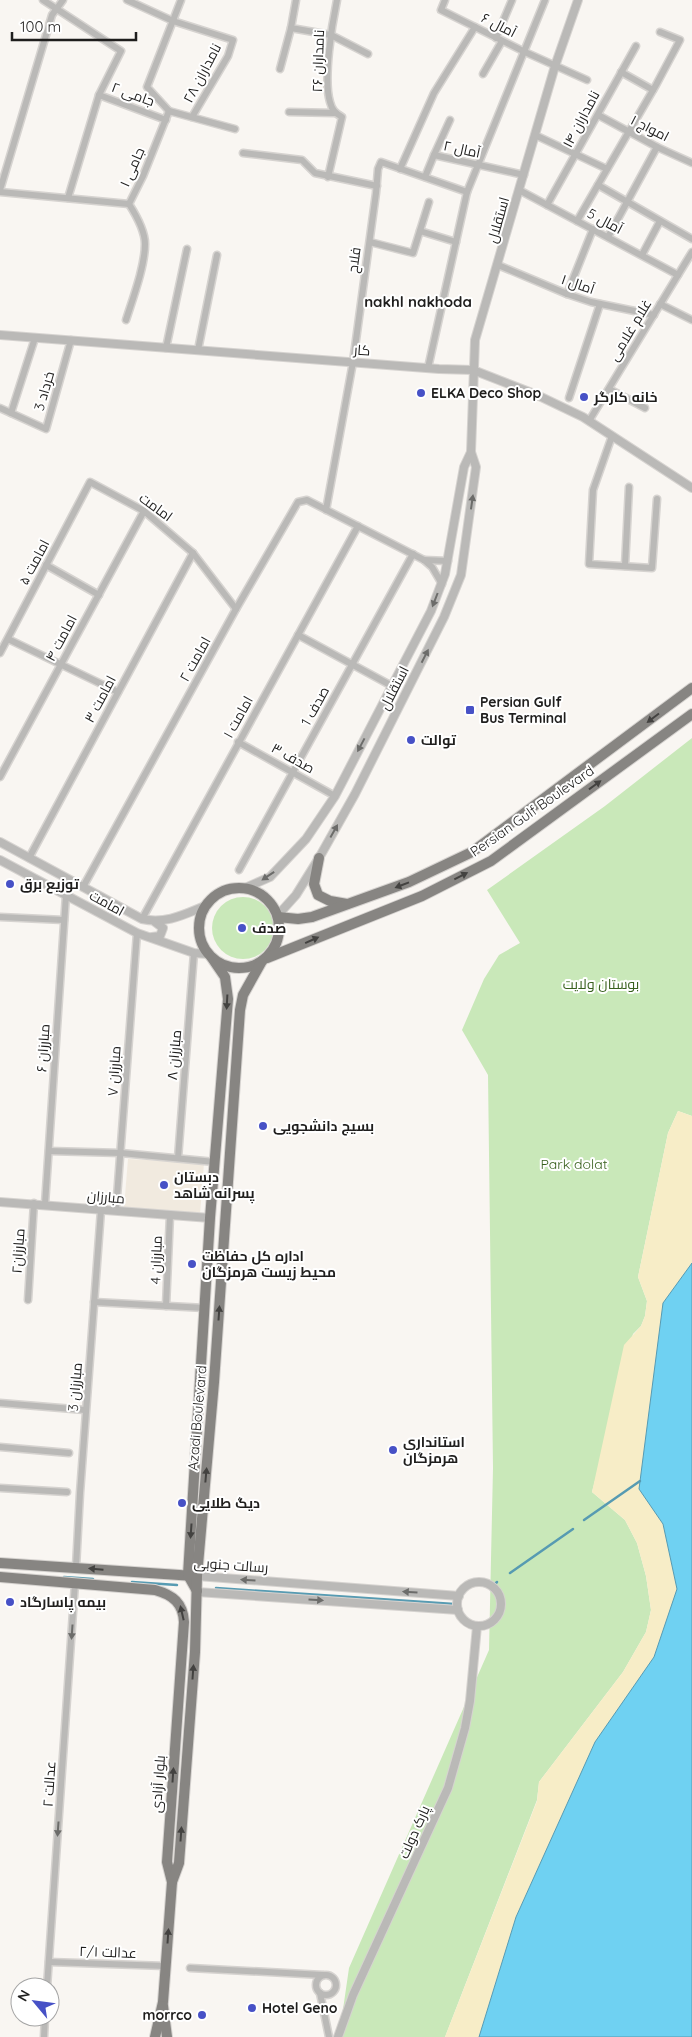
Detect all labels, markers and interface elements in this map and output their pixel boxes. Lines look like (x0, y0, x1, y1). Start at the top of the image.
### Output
street label: آمال ۶ (479, 9, 520, 41)
scale bar (12, 10, 136, 42)
text: 100 m (20, 17, 61, 36)
street label: نامداران ۲۶ (308, 29, 328, 93)
street label: نامداران ۲۸ (179, 40, 225, 106)
street label: جامی ۲ (109, 78, 157, 110)
street label: نامداران ۱۴ (558, 87, 604, 151)
street label: امواج ۱ (628, 111, 672, 145)
street label: آمال ۲ (442, 136, 482, 162)
street label: جامی ۱ (115, 144, 149, 190)
street label: استقلال (483, 195, 513, 245)
street label: آمال 5 (584, 204, 626, 238)
street label: فلاح (343, 246, 365, 274)
street label: آمال ۱ (559, 270, 597, 298)
district label: nakhl nakhoda (364, 292, 472, 311)
street label: غلام غلامی (604, 296, 656, 365)
street label: کار (352, 340, 371, 360)
street label: خرداد 3 (30, 369, 58, 413)
place label: ELKA Deco Shop (431, 384, 542, 402)
marker: ELKA Deco Shop (415, 387, 427, 399)
place label: خانه کارگر (593, 388, 658, 406)
marker: خانه کارگر (578, 391, 590, 403)
street label: امامت (136, 489, 176, 525)
one-way arrow (468, 494, 476, 510)
street label: امامت ۵ (15, 536, 53, 588)
one-way arrow (431, 593, 439, 608)
street label: امامت ۴ (41, 612, 81, 664)
street label: امامت ۲ (175, 633, 215, 685)
one-way arrow (421, 649, 429, 663)
street label: استقلال (375, 663, 413, 713)
street label: امامت ۳ (80, 672, 120, 726)
street label: صدف 1 (297, 683, 333, 729)
street label: امامت ۱ (219, 693, 257, 741)
place label: Persian Gulf Bus Terminal (480, 693, 567, 727)
marker: Persian Gulf Bus Terminal (464, 704, 476, 716)
one-way arrow (646, 713, 660, 723)
place label: توالت (421, 731, 457, 749)
marker: توالت (405, 734, 417, 746)
one-way arrow (357, 738, 365, 752)
street label: صدف ۳ (268, 739, 318, 777)
street label: Persian Gulf Boulevard (467, 761, 597, 861)
one-way arrow (588, 780, 602, 790)
one-way arrow (330, 824, 338, 839)
one-way arrow (261, 871, 275, 881)
one-way arrow (454, 872, 468, 880)
place label: توزیع برق (20, 875, 80, 894)
marker: توزیع برق (4, 878, 16, 890)
one-way arrow (395, 881, 409, 889)
street label: امامت (86, 886, 128, 920)
place label: صدف (252, 919, 286, 937)
marker: صدف (236, 922, 248, 934)
one-way arrow (305, 936, 319, 944)
park label: بوستان ولایت (563, 975, 639, 993)
one-way arrow (223, 995, 231, 1011)
street label: مبارزان ۶ (32, 1023, 54, 1073)
street label: مبارزان ۸ (163, 1029, 185, 1081)
street label: مبارزان ۷ (103, 1045, 125, 1097)
place label: بسیج دانشجویی (273, 1117, 374, 1136)
marker: بسیج دانشجویی (257, 1120, 269, 1132)
park label: Park dolat (541, 1155, 608, 1173)
place label: دبستان پسرانه شاهد (174, 1168, 255, 1204)
marker: دبستان پسرانه شاهد (158, 1179, 170, 1191)
street label: مبارزان (86, 1186, 126, 1208)
street label: مبارزان۲ (7, 1228, 29, 1274)
street label: مبارزان 4 (146, 1235, 166, 1285)
place label: اداره کل حفاظت محیط زیست هرمزگان (202, 1247, 336, 1281)
marker: اداره کل حفاظت محیط زیست هرمزگان (186, 1258, 198, 1270)
one-way arrow (215, 1305, 223, 1321)
street label: مبارزان 3 (64, 1362, 86, 1412)
street label: Azadi Boulevard (183, 1365, 211, 1471)
place label: استانداری هرمزگان (403, 1433, 465, 1467)
marker: استانداری هرمزگان (387, 1444, 399, 1456)
one-way arrow (202, 1467, 210, 1483)
place label: دیگ طلایی (192, 1494, 260, 1512)
marker: دیگ طلایی (176, 1497, 188, 1509)
one-way arrow (187, 1523, 195, 1539)
street label: رسالت جنوبی (193, 1553, 269, 1577)
one-way arrow (88, 1565, 104, 1573)
one-way arrow (240, 1576, 256, 1584)
one-way arrow (402, 1588, 418, 1596)
place label: بیمه پاسارگاد (20, 1593, 106, 1613)
marker: بیمه پاسارگاد (4, 1596, 16, 1608)
one-way arrow (308, 1597, 324, 1605)
one-way arrow (178, 1606, 186, 1621)
one-way arrow (68, 1624, 76, 1640)
one-way arrow (190, 1664, 198, 1680)
street label: بلوار آزادی (147, 1754, 169, 1814)
street label: عدالت ۲ (38, 1760, 60, 1808)
one-way arrow (169, 1767, 177, 1783)
street label: پارک دولت (394, 1803, 435, 1862)
one-way arrow (54, 1821, 62, 1837)
one-way arrow (177, 1826, 185, 1842)
one-way arrow (164, 1928, 172, 1944)
street label: عدالت ۲/۱ (79, 1942, 137, 1962)
north arrow (10, 1977, 60, 2027)
text: N (13, 1987, 34, 2005)
place label: Hotel Geno (262, 1999, 338, 2017)
marker: Hotel Geno (246, 2002, 258, 2014)
place label: morrco (142, 2006, 192, 2024)
marker: morrco (196, 2009, 208, 2021)

